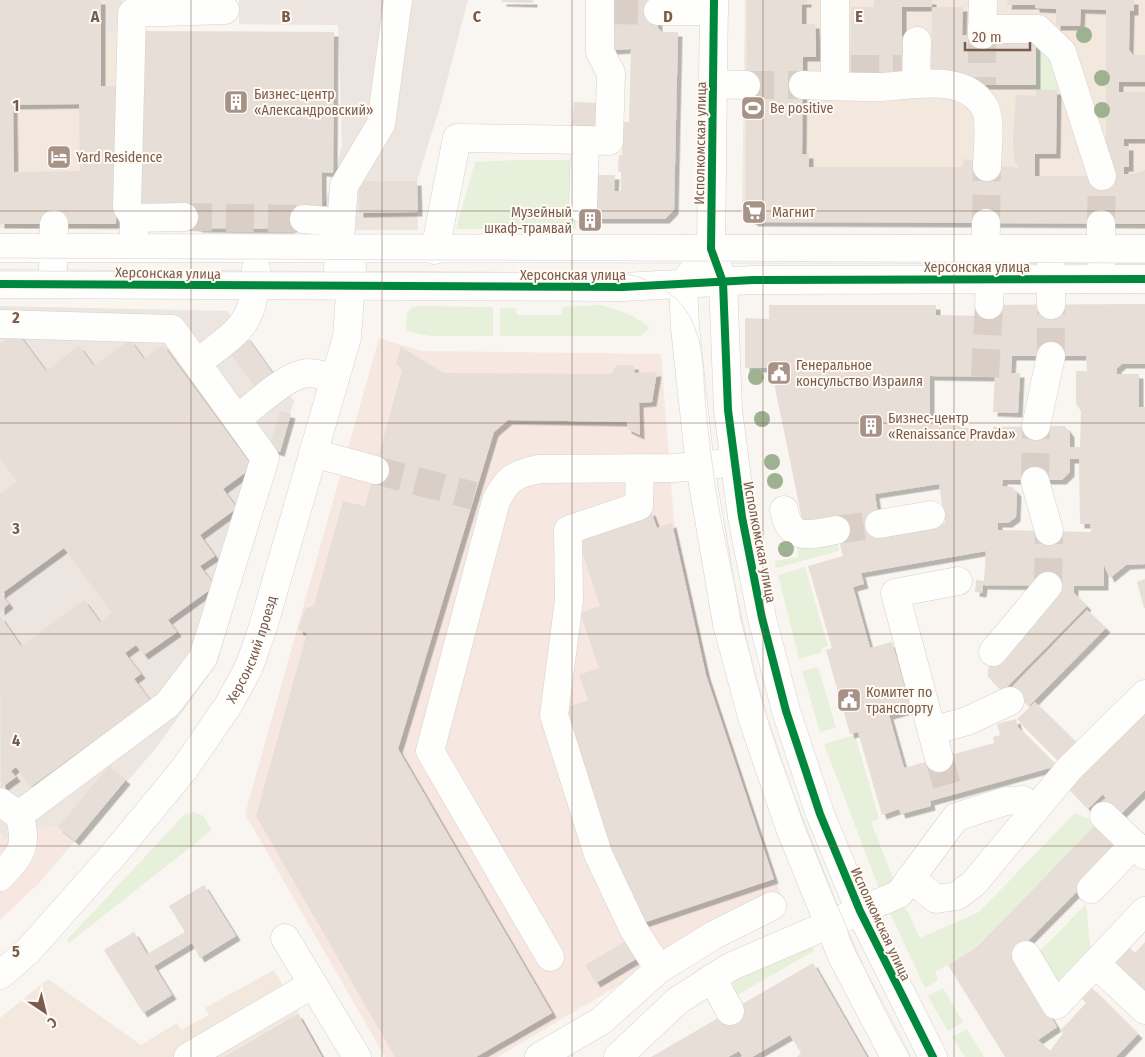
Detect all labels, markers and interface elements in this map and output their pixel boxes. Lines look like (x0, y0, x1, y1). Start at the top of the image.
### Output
text: A (90, 7, 100, 26)
text: B (282, 7, 291, 26)
text: C (473, 7, 482, 26)
text: D (663, 7, 673, 26)
text: E (855, 7, 863, 26)
scale bar (965, 20, 1030, 52)
text: 20 m (972, 28, 1002, 46)
street label: Исполкомская улица (691, 81, 710, 205)
place label: Бизнес-центр «Александровский» (254, 86, 374, 119)
building icon: Бизнес-центр «Александровский» (223, 89, 249, 115)
sports icon: Be positive (740, 95, 766, 121)
text: 1 (13, 96, 19, 115)
place label: Be positive (770, 100, 833, 117)
hotel icon: Yard Residence (46, 144, 72, 170)
place label: Yard Residence (76, 149, 162, 166)
supermarket icon: Магнит (741, 199, 767, 225)
place label: Музейный шкаф-трамвай (484, 204, 572, 237)
place label: Магнит (772, 204, 815, 221)
building icon: Музейный шкаф-трамвай (577, 207, 603, 233)
street label: Херсонская улица (924, 259, 1030, 276)
street label: Херсонская улица (115, 264, 221, 283)
street label: Херсонская улица (520, 267, 626, 284)
text: 2 (11, 308, 20, 327)
place label: Генеральное консульство Израиля (796, 357, 923, 390)
public building icon: Генеральное консульство Израиля (766, 360, 792, 386)
place label: Бизнес-центр «Renaissance Pravda» (888, 410, 1016, 443)
building icon: Бизнес-центр «Renaissance Pravda» (858, 413, 884, 439)
street label: Исполкомская улица (739, 480, 780, 604)
text: 3 (11, 519, 20, 538)
street label: Херсонский проезд (223, 594, 281, 706)
place label: Комитет по транспорту (866, 684, 934, 717)
public building icon: Комитет по транспорту (836, 687, 862, 713)
text: 4 (12, 731, 20, 750)
street label: Исполкомская улица (847, 865, 914, 984)
text: 5 (12, 942, 20, 961)
north arrow (20, 987, 70, 1037)
text: С (44, 1013, 60, 1032)

